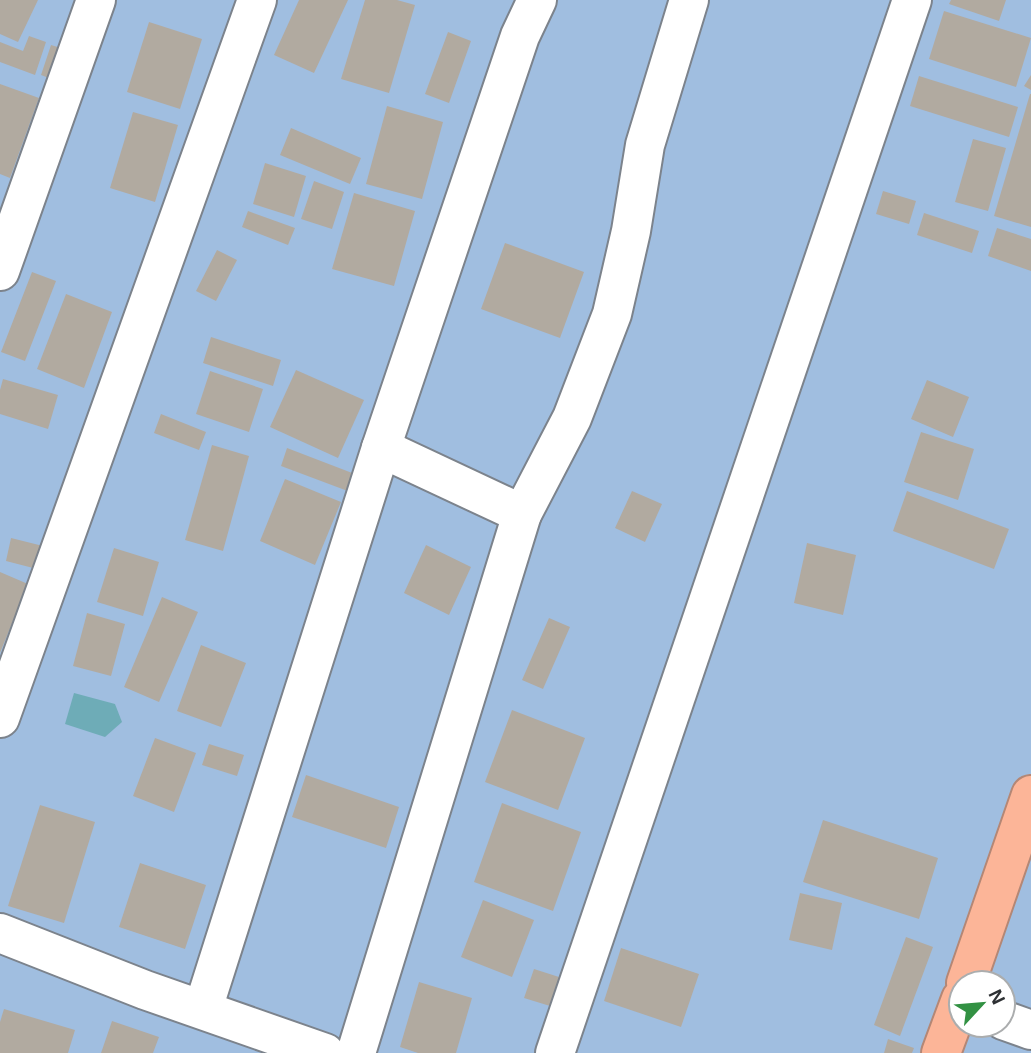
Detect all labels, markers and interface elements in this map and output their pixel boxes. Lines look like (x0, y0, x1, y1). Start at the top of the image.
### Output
north arrow (947, 969, 1017, 1039)
text: N (984, 986, 1009, 1008)

